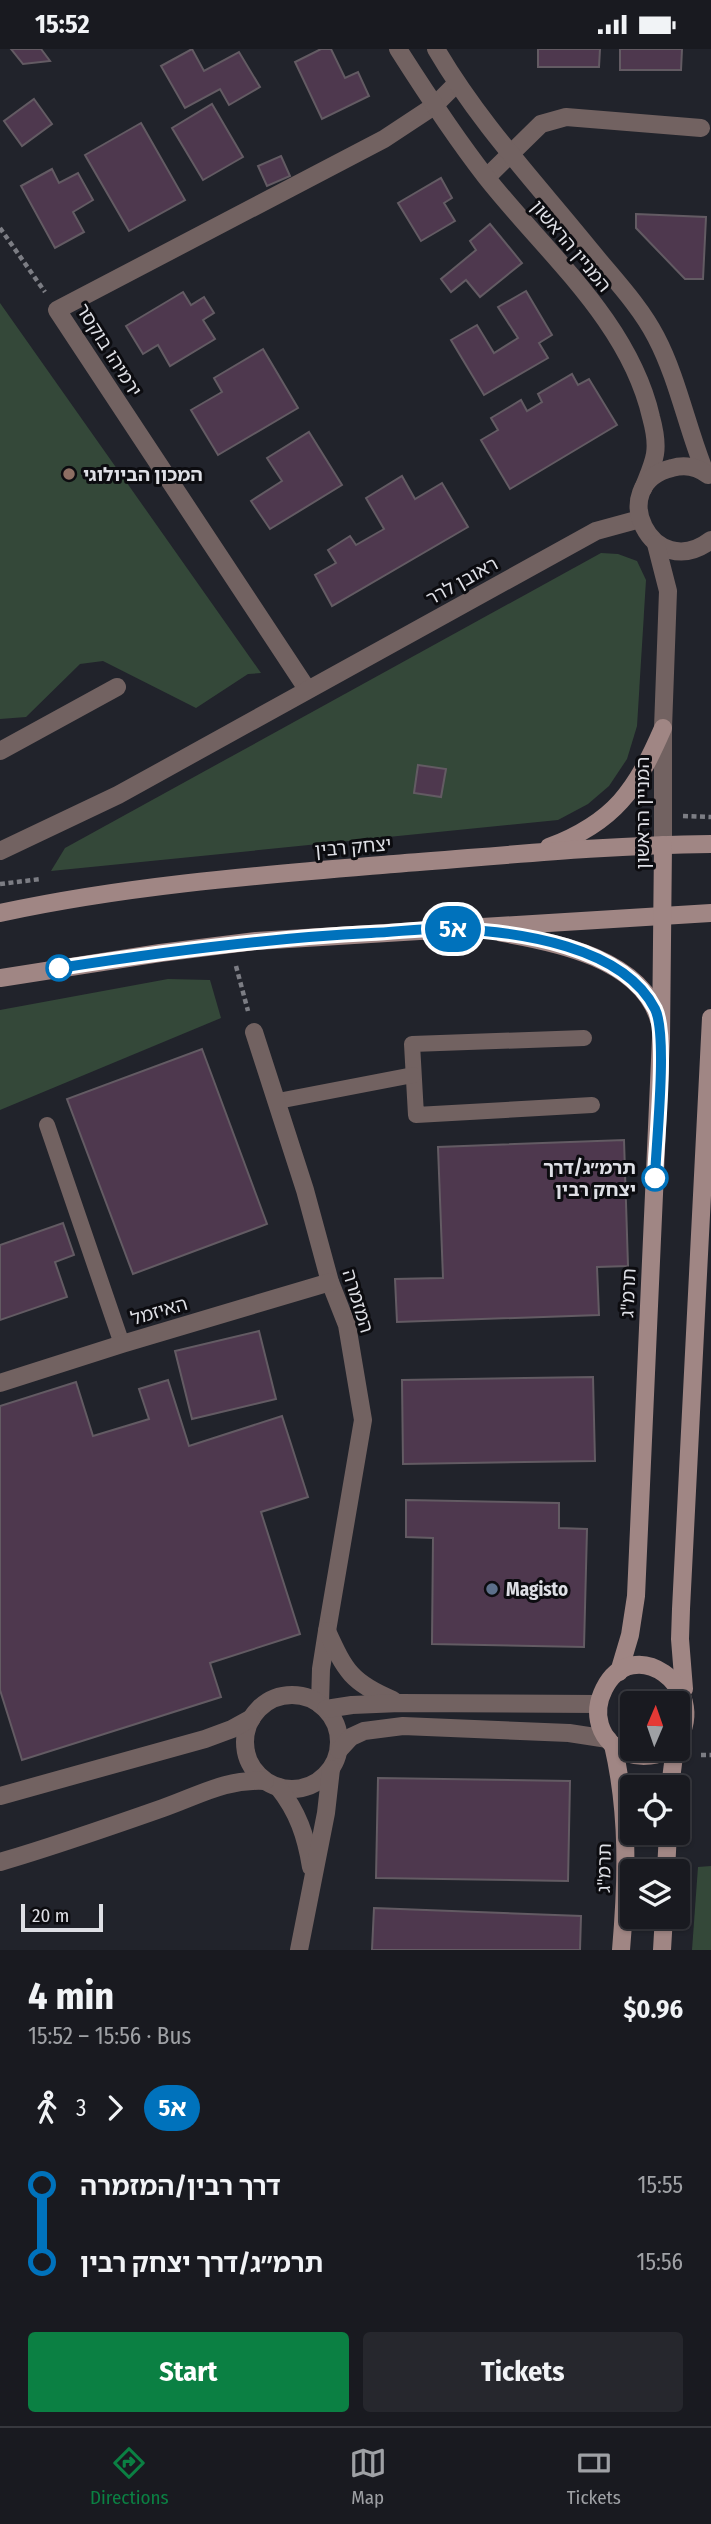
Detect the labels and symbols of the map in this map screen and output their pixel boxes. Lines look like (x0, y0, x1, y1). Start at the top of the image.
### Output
street label: המניין הראשון (526, 195, 616, 297)
street label: ירמיהו בוקסר (71, 299, 147, 401)
place label: המכון הביולוגי (83, 463, 203, 486)
marker: המכון הביולוגי (61, 466, 77, 482)
street label: ראובן לרר (422, 552, 502, 610)
street label: המניין הראשון (631, 757, 654, 869)
street label: יצחק רבין (314, 832, 392, 862)
line badge: 5א (421, 906, 484, 952)
unlabelled marker (46, 955, 72, 981)
place label: תרמ״ג/דרך יצחק רבין (543, 1156, 636, 1201)
marker: תרמ״ג/דרך יצחק רבין (642, 1165, 668, 1191)
street label: המזמרה (337, 1266, 379, 1336)
street label: תרמ"ג (615, 1268, 641, 1318)
street label: האיזמל (128, 1292, 190, 1330)
place label: Magisto (506, 1578, 568, 1601)
marker: Magisto (484, 1581, 500, 1597)
north arrow (620, 1691, 690, 1761)
street label: תרמ"ג (592, 1843, 616, 1893)
scale bar (21, 1901, 103, 1933)

